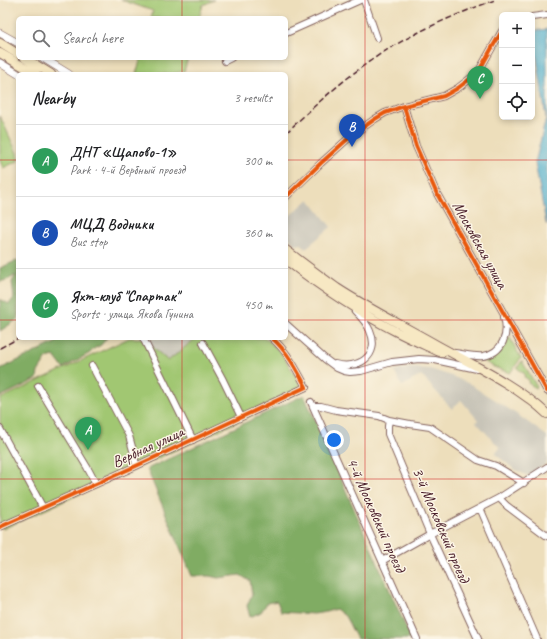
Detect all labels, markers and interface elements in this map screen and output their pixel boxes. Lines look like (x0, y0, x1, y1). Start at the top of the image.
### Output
map controls (499, 12, 535, 120)
button: + (499, 12, 535, 48)
search box (16, 16, 288, 60)
icon: search (30, 27, 52, 49)
text: Search here (62, 29, 123, 48)
button: − (499, 48, 535, 84)
pin: C (467, 66, 493, 99)
button: locate (499, 84, 535, 120)
text: Nearby (32, 88, 75, 109)
text: 3 results (234, 90, 272, 106)
pin: B (339, 114, 365, 147)
text: ДНТ «Щапово-1» (70, 143, 176, 162)
text: A (42, 153, 48, 169)
text: 300 m (244, 153, 272, 169)
text: Park · 4-й Вербный проезд (70, 162, 185, 178)
street label: Московская улица (448, 198, 513, 293)
text: МЦД Водники (70, 215, 153, 234)
text: B (42, 225, 48, 241)
text: 360 m (244, 225, 272, 241)
text: Bus stop (70, 234, 107, 250)
text: Яхт-клуб "Спартак" (70, 287, 179, 306)
text: C (42, 297, 48, 313)
text: 450 m (244, 297, 272, 313)
text: Sports · улица Якова Гунина (70, 306, 193, 322)
pin: A (75, 417, 101, 450)
street label: Вербная улица (109, 421, 188, 472)
your location (324, 430, 344, 450)
street label: 4-й Московский проезд (342, 455, 411, 577)
street label: 3-й Московский проезд (408, 464, 475, 587)

